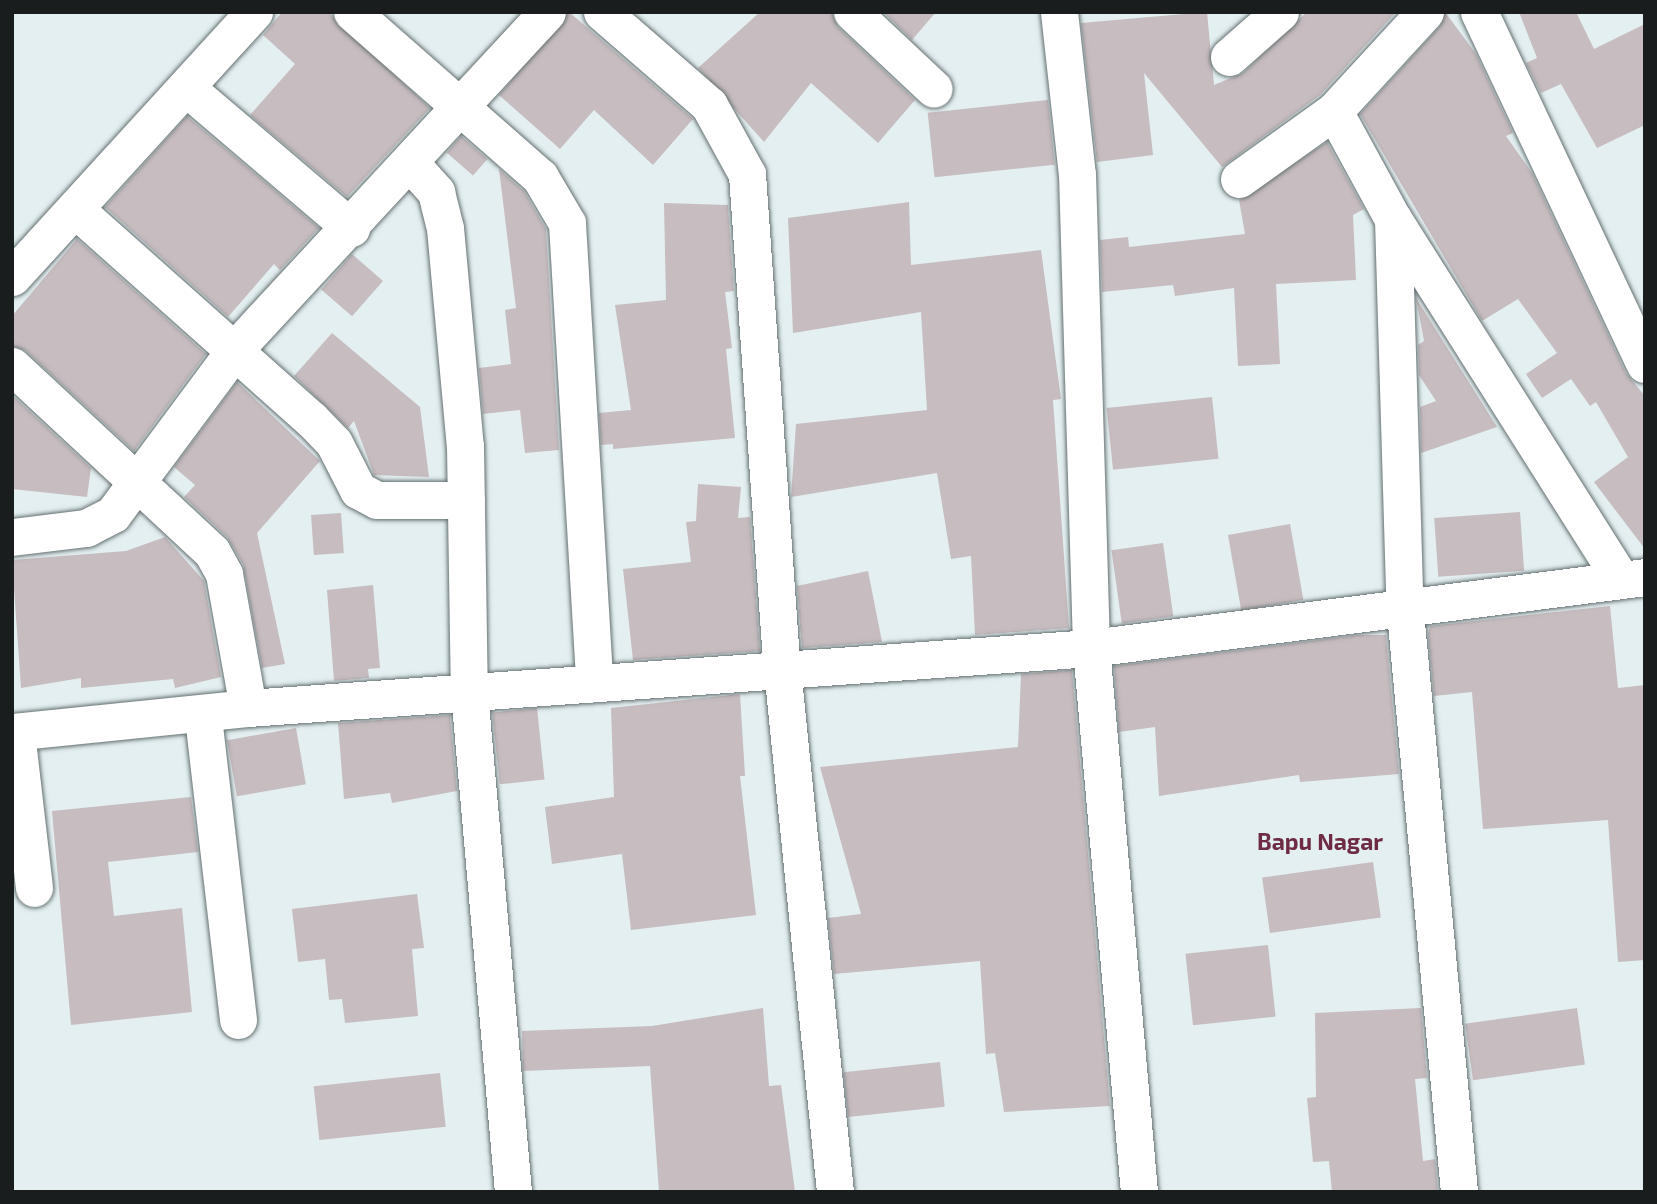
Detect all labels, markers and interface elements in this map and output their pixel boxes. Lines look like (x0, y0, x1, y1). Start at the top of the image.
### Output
district label: Bapu Nagar (1257, 827, 1383, 855)

